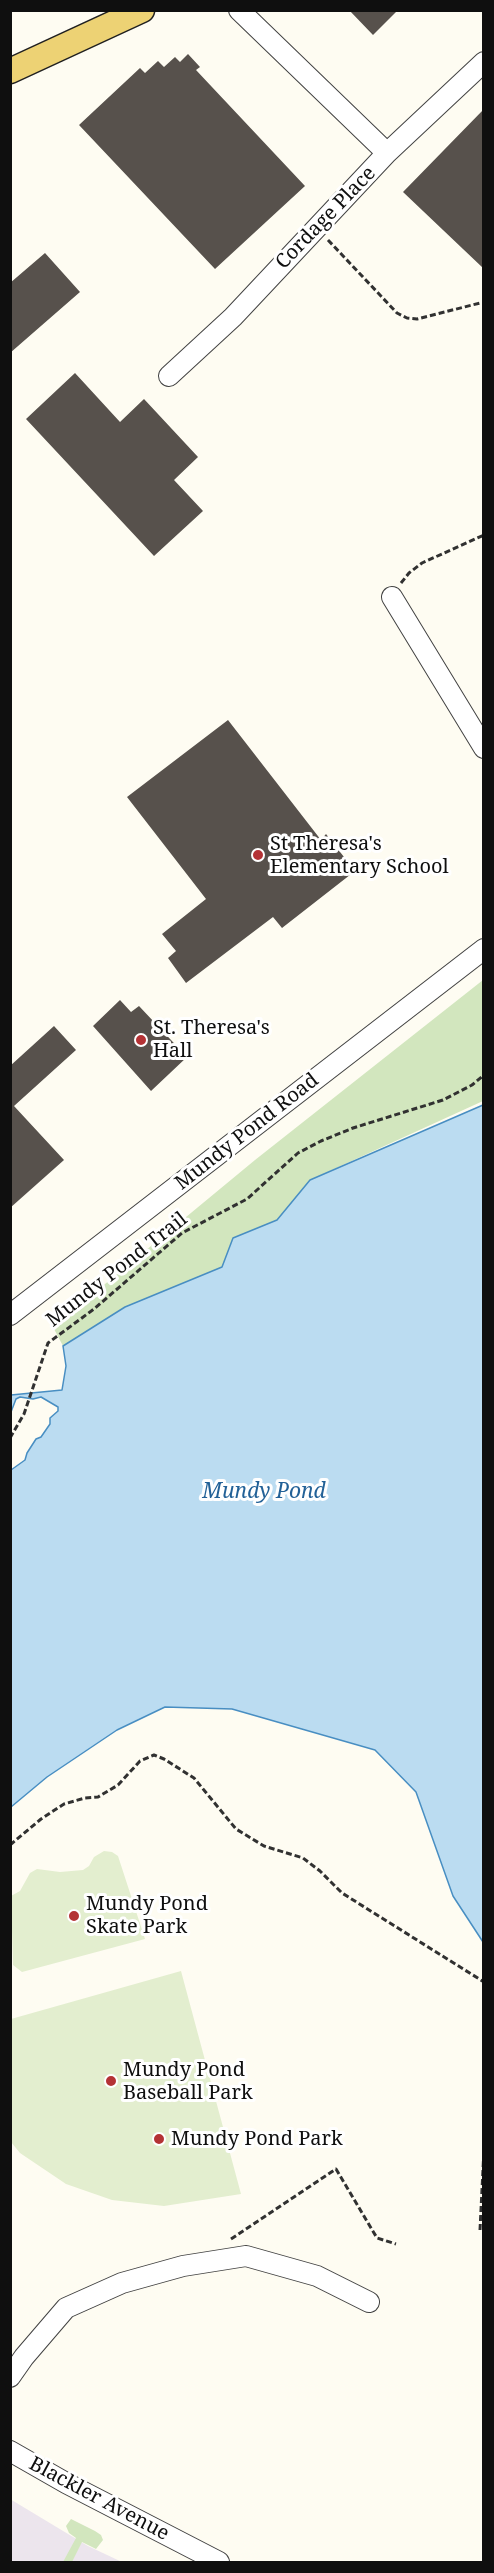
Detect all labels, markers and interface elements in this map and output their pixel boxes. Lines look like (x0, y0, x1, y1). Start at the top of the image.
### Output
street label: Cordage Place (271, 162, 381, 274)
place label: St Theresa's Elementary School (270, 832, 449, 879)
marker: St Theresa's Elementary School (251, 848, 265, 862)
place label: St. Theresa's Hall (153, 1016, 270, 1063)
marker: St. Theresa's Hall (134, 1033, 148, 1047)
street label: Mundy Pond Road (171, 1069, 323, 1195)
street label: Mundy Pond Trail (42, 1208, 192, 1332)
water label: Mundy Pond (202, 1479, 326, 1505)
place label: Mundy Pond Skate Park (86, 1892, 208, 1939)
marker: Mundy Pond Skate Park (67, 1909, 81, 1923)
place label: Mundy Pond Baseball Park (123, 2058, 253, 2105)
marker: Mundy Pond Baseball Park (104, 2074, 118, 2088)
place label: Mundy Pond Park (171, 2127, 343, 2151)
marker: Mundy Pond Park (152, 2132, 166, 2146)
street label: Blackler Avenue (25, 2452, 173, 2546)

